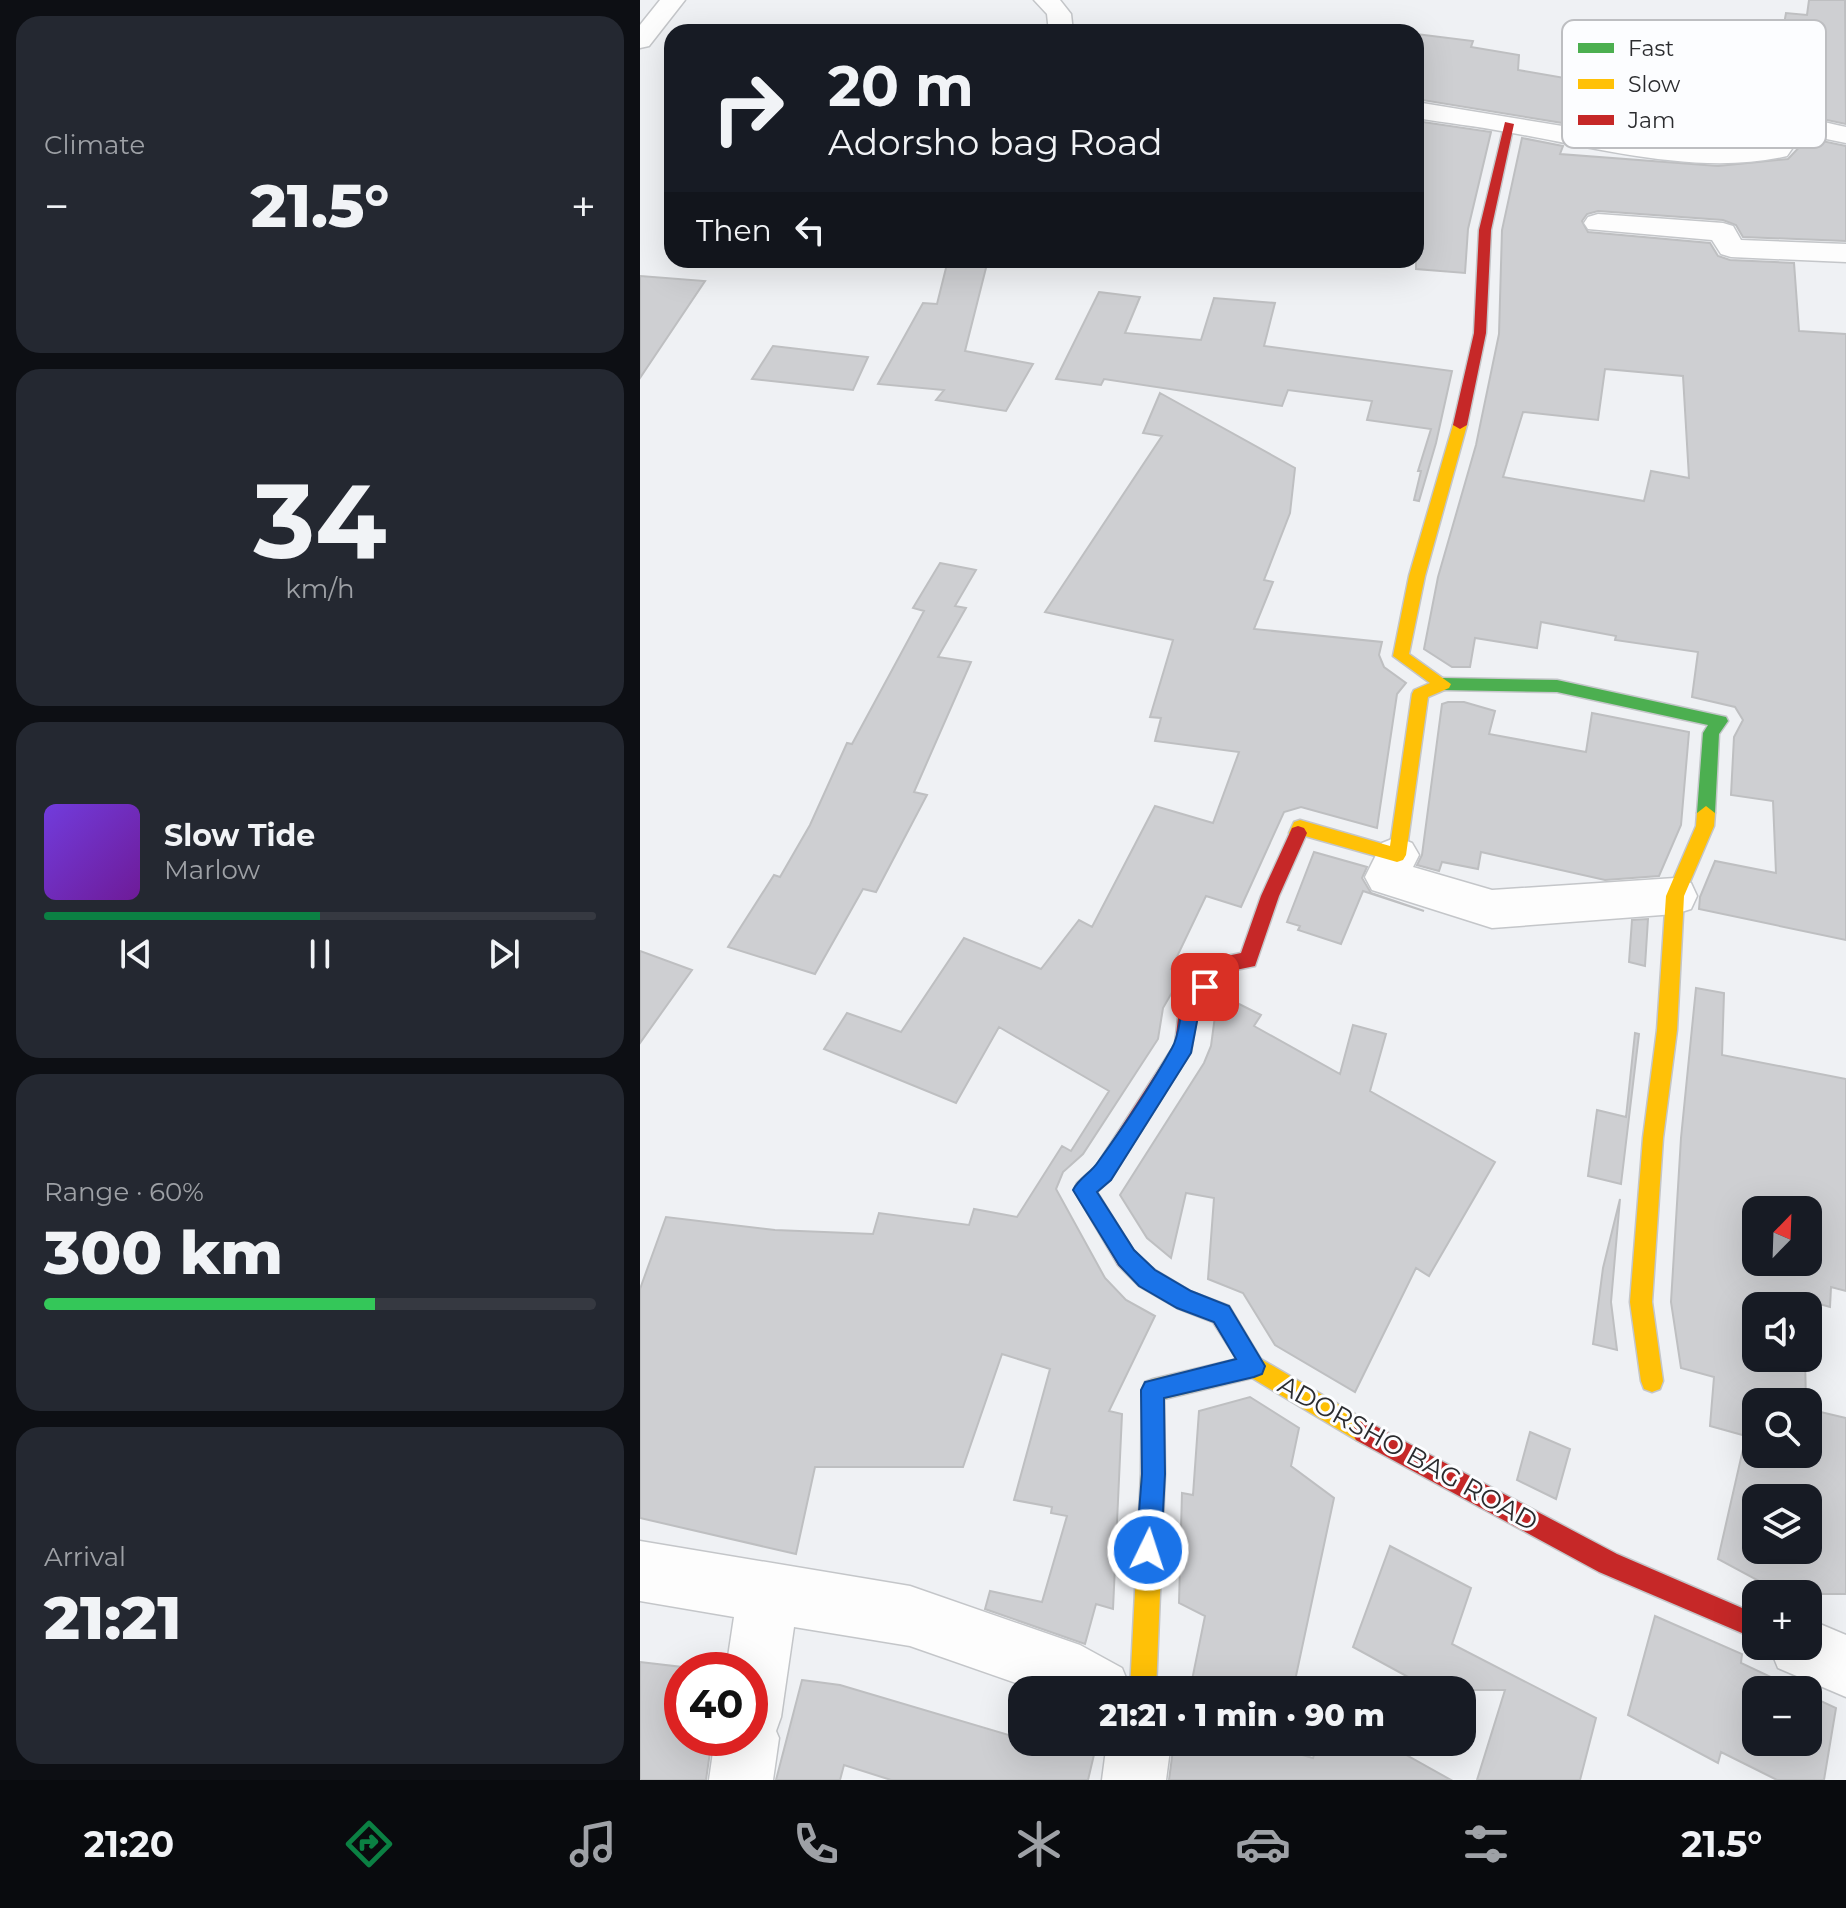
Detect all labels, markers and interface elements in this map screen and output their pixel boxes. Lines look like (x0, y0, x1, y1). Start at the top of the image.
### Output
legend (1562, 20, 1826, 148)
text: Fast (1628, 35, 1674, 62)
text: 20 m (828, 52, 974, 120)
icon: right (696, 56, 800, 160)
text: Slow (1628, 71, 1681, 98)
text: Jam (1627, 107, 1675, 134)
text: Adorsho bag Road (828, 120, 1163, 164)
text: Climate (44, 129, 145, 161)
text: 21.5° (251, 169, 389, 242)
text: − (44, 179, 69, 233)
text: + (571, 179, 596, 233)
icon: left (788, 208, 832, 252)
text: Then (696, 212, 772, 249)
text: 34 (253, 457, 387, 584)
text: km/h (285, 573, 355, 605)
text: Slow Tide (164, 817, 315, 854)
text: Marlow (164, 854, 260, 886)
icon: previous (114, 932, 158, 976)
icon: pause (298, 932, 342, 976)
icon: next (482, 932, 526, 976)
pin (1171, 953, 1239, 1021)
icon: arrive (1183, 965, 1227, 1009)
text: Range · 60% (44, 1176, 204, 1208)
north arrow (1742, 1196, 1822, 1276)
map controls (1742, 1196, 1822, 1756)
text: 300 km (44, 1216, 283, 1289)
button: sound (1742, 1292, 1822, 1372)
street label: ADORSHO BAG ROAD (1273, 1368, 1543, 1538)
button: search (1742, 1388, 1822, 1468)
button: layers (1742, 1484, 1822, 1564)
position arrow (1106, 1508, 1190, 1592)
text: Arrival (44, 1541, 126, 1573)
button: + (1742, 1580, 1822, 1660)
text: 21:21 (44, 1581, 181, 1654)
speed limit sign: 40 (664, 1652, 768, 1756)
button: − (1742, 1676, 1822, 1756)
text: 21:21 · 1 min · 90 m (1099, 1697, 1385, 1734)
icon: directions (341, 1816, 397, 1872)
icon: music (565, 1816, 621, 1872)
icon: phone (788, 1816, 844, 1872)
icon: climate (1011, 1816, 1067, 1872)
icon: car (1235, 1816, 1291, 1872)
icon: filters (1458, 1816, 1514, 1872)
text: 21:20 (84, 1822, 174, 1866)
text: 21.5° (1681, 1822, 1762, 1866)

